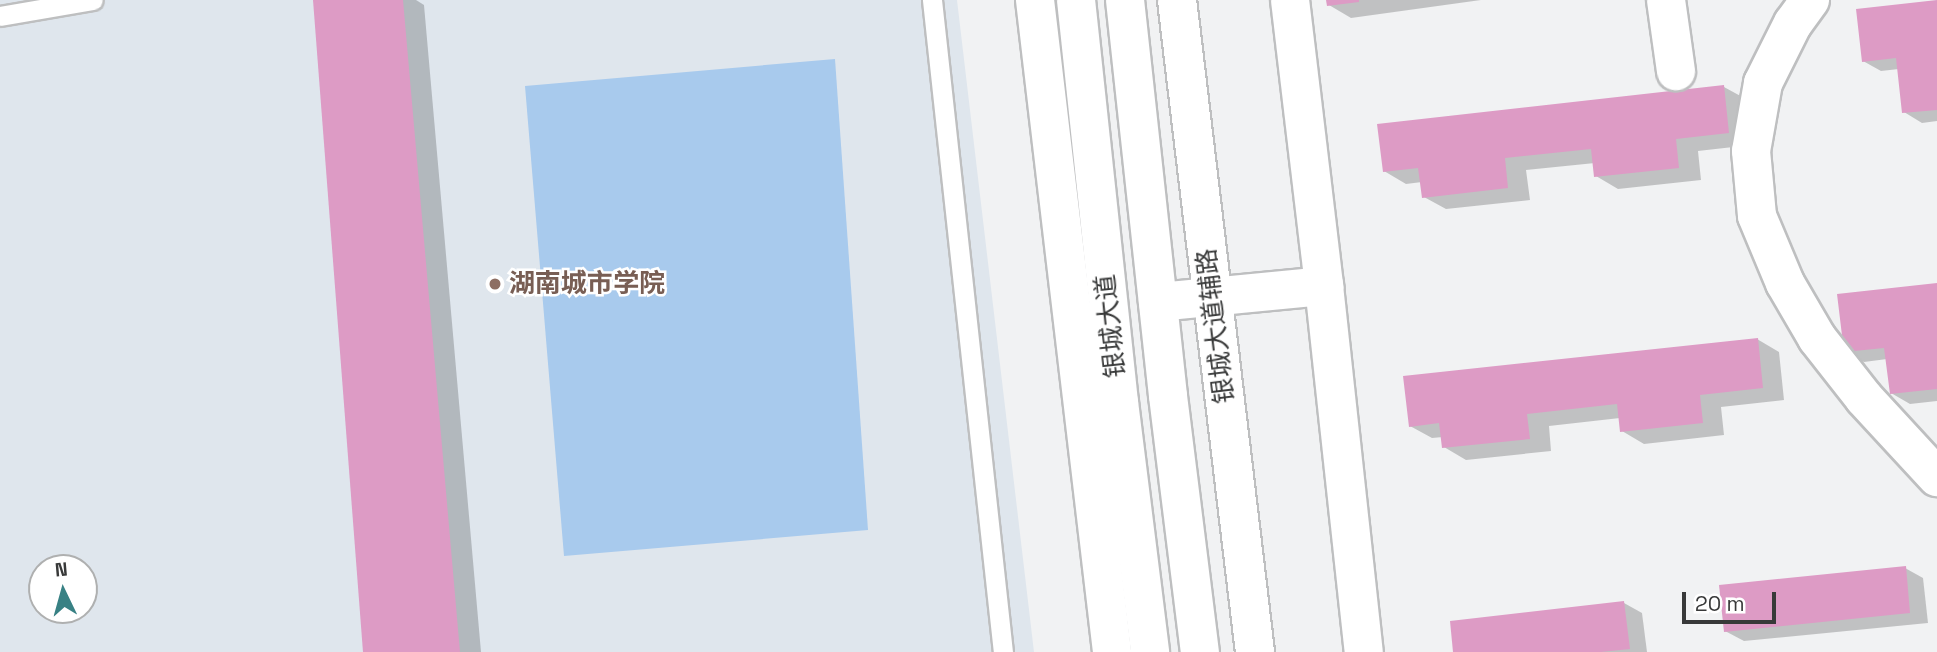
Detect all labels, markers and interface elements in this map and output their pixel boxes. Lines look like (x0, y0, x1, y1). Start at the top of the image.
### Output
street label: 银城大道辅路 (1191, 247, 1241, 405)
place label: 湖南城市学院 (509, 268, 665, 300)
street label: 银城大道 (1090, 273, 1132, 379)
marker: 湖南城市学院 (487, 276, 503, 292)
north arrow (28, 554, 98, 624)
text: N (54, 557, 69, 583)
scale bar (1685, 578, 1780, 622)
text: 20 m (1695, 590, 1745, 617)

